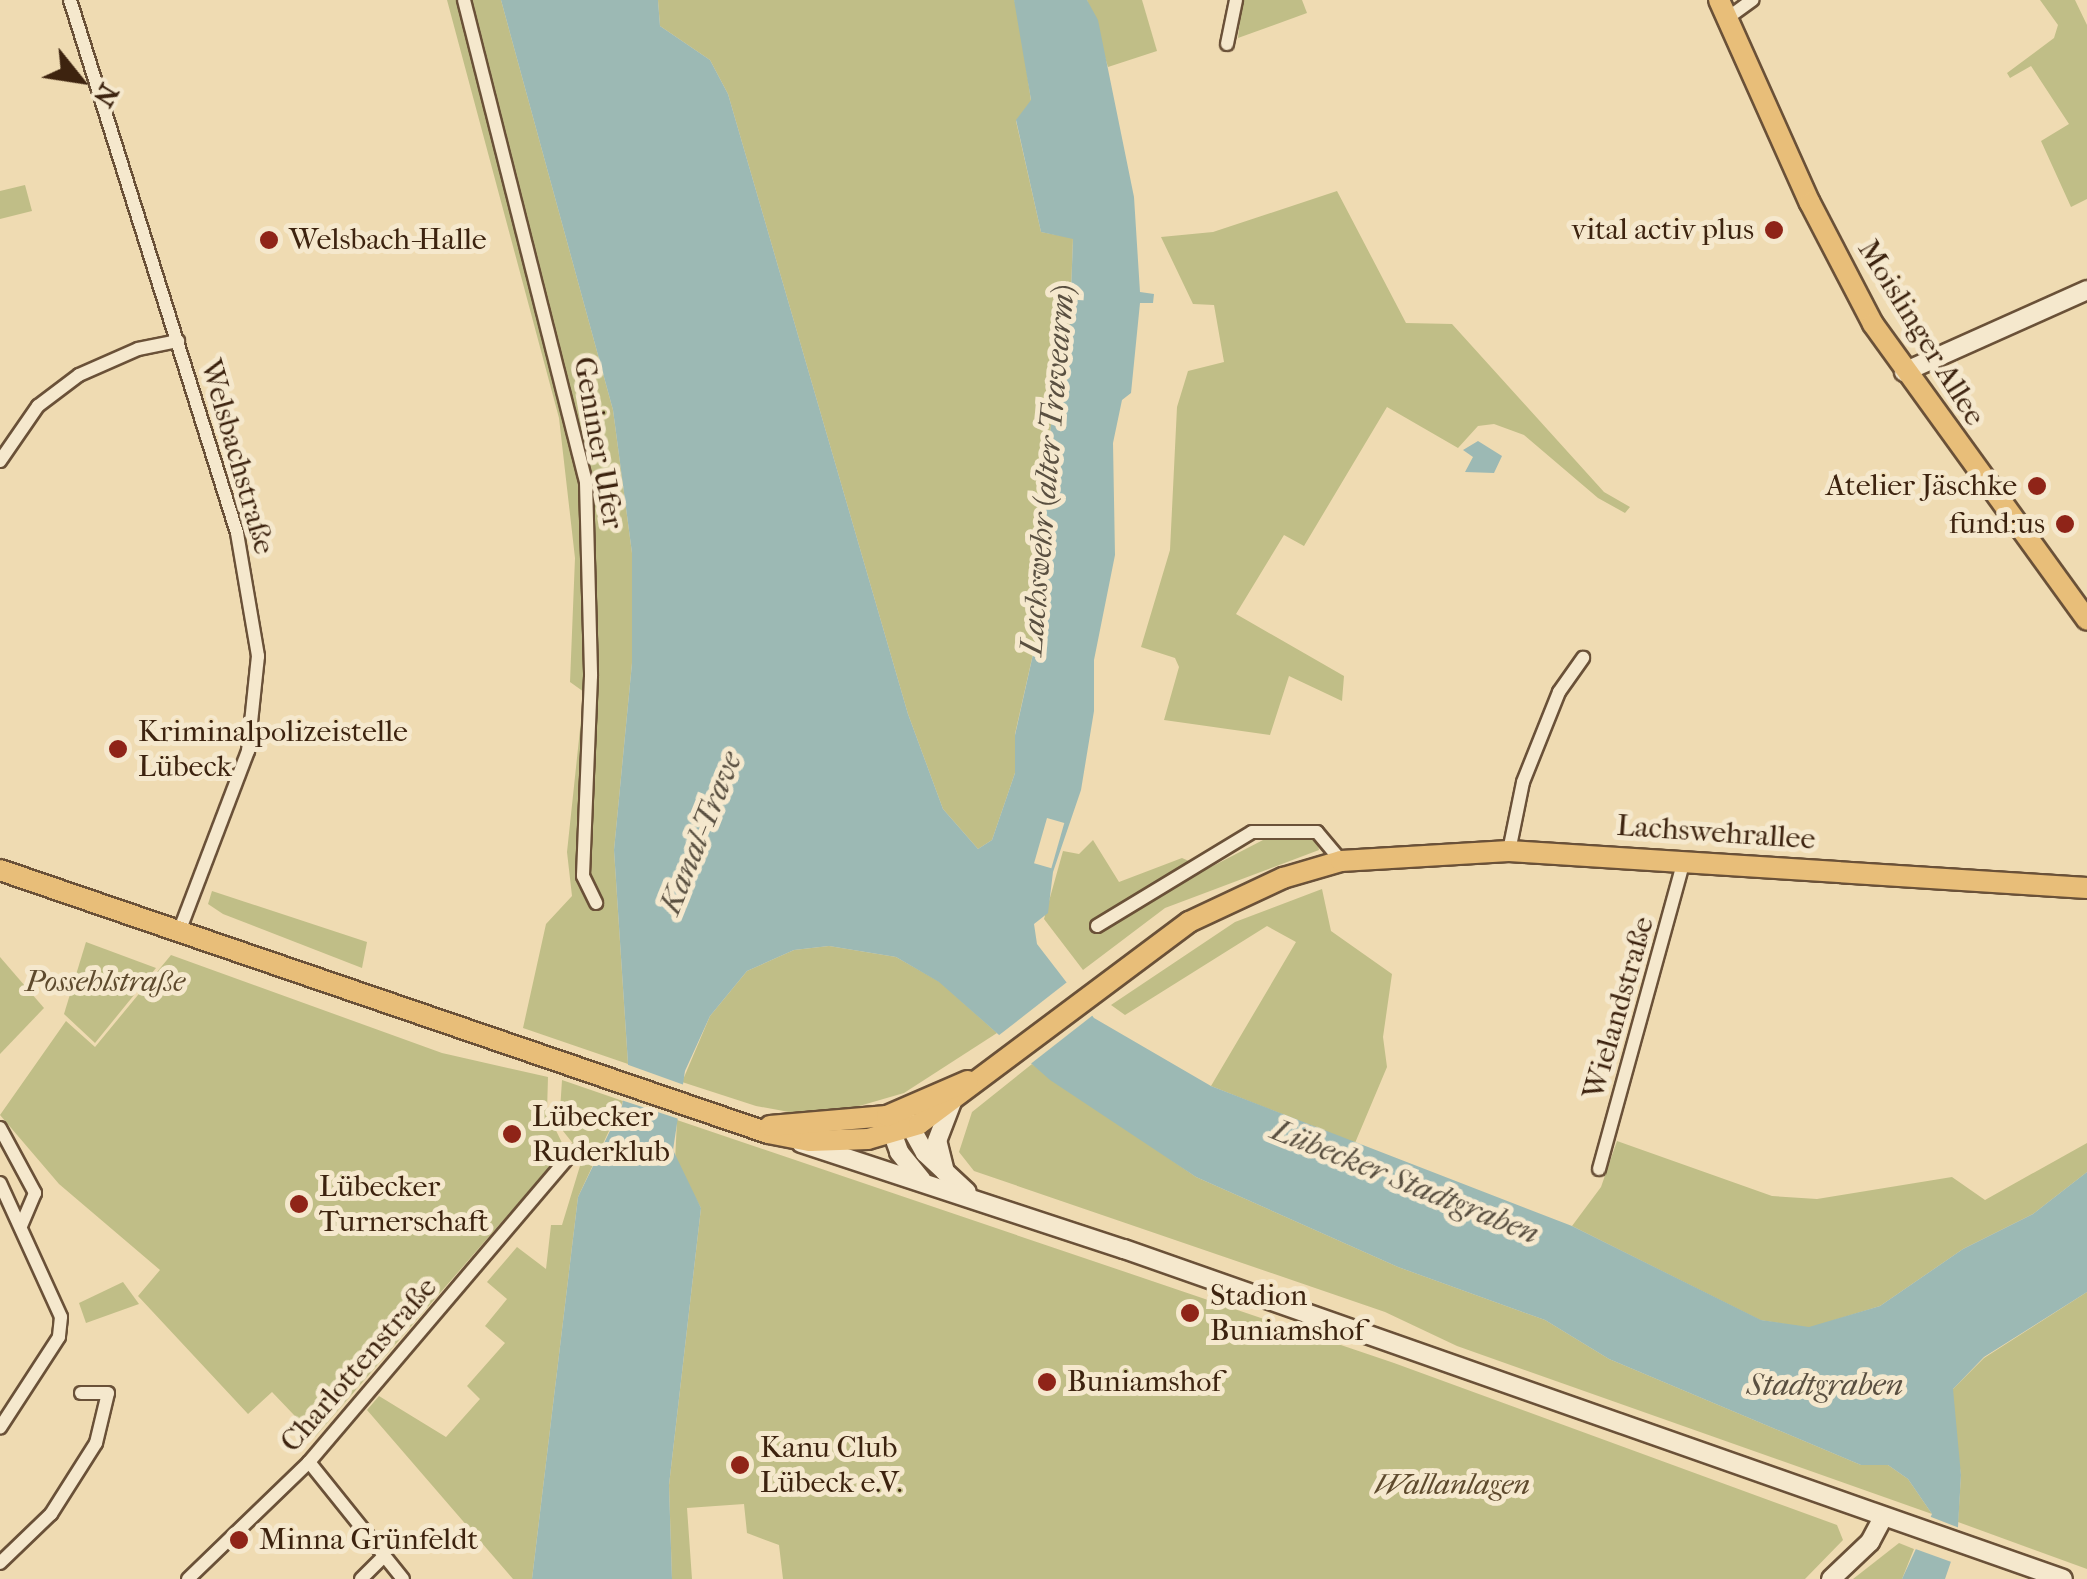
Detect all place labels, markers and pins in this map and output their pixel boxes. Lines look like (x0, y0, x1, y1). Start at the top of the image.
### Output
place label: vital activ plus (1571, 212, 1754, 248)
marker: vital activ plus (1763, 219, 1785, 241)
place label: Welsbach-Halle (289, 222, 487, 258)
marker: Welsbach-Halle (258, 229, 280, 251)
place label: Atelier Jäschke (1826, 468, 2017, 504)
marker: Atelier Jäschke (2026, 475, 2048, 497)
place label: fund:us (1949, 506, 2045, 542)
marker: fund:us (2054, 513, 2076, 535)
place label: Kriminalpolizeistelle Lübeck (138, 714, 408, 784)
marker: Kriminalpolizeistelle Lübeck (107, 738, 129, 760)
place label: Lübecker Ruderklub (532, 1099, 670, 1170)
marker: Lübecker Ruderklub (501, 1123, 523, 1145)
place label: Lübecker Turnerschaft (319, 1169, 489, 1240)
marker: Lübecker Turnerschaft (288, 1193, 310, 1215)
place label: Stadion Buniamshof (1210, 1278, 1364, 1348)
marker: Stadion Buniamshof (1179, 1302, 1201, 1324)
place label: Buniamshof (1067, 1364, 1221, 1400)
marker: Buniamshof (1036, 1371, 1058, 1393)
place label: Kanu Club Lübeck e.V. (760, 1430, 902, 1500)
marker: Kanu Club Lübeck e.V. (729, 1454, 751, 1476)
place label: Minna Grünfeldt (259, 1522, 478, 1558)
marker: Minna Grünfeldt (228, 1529, 250, 1551)

